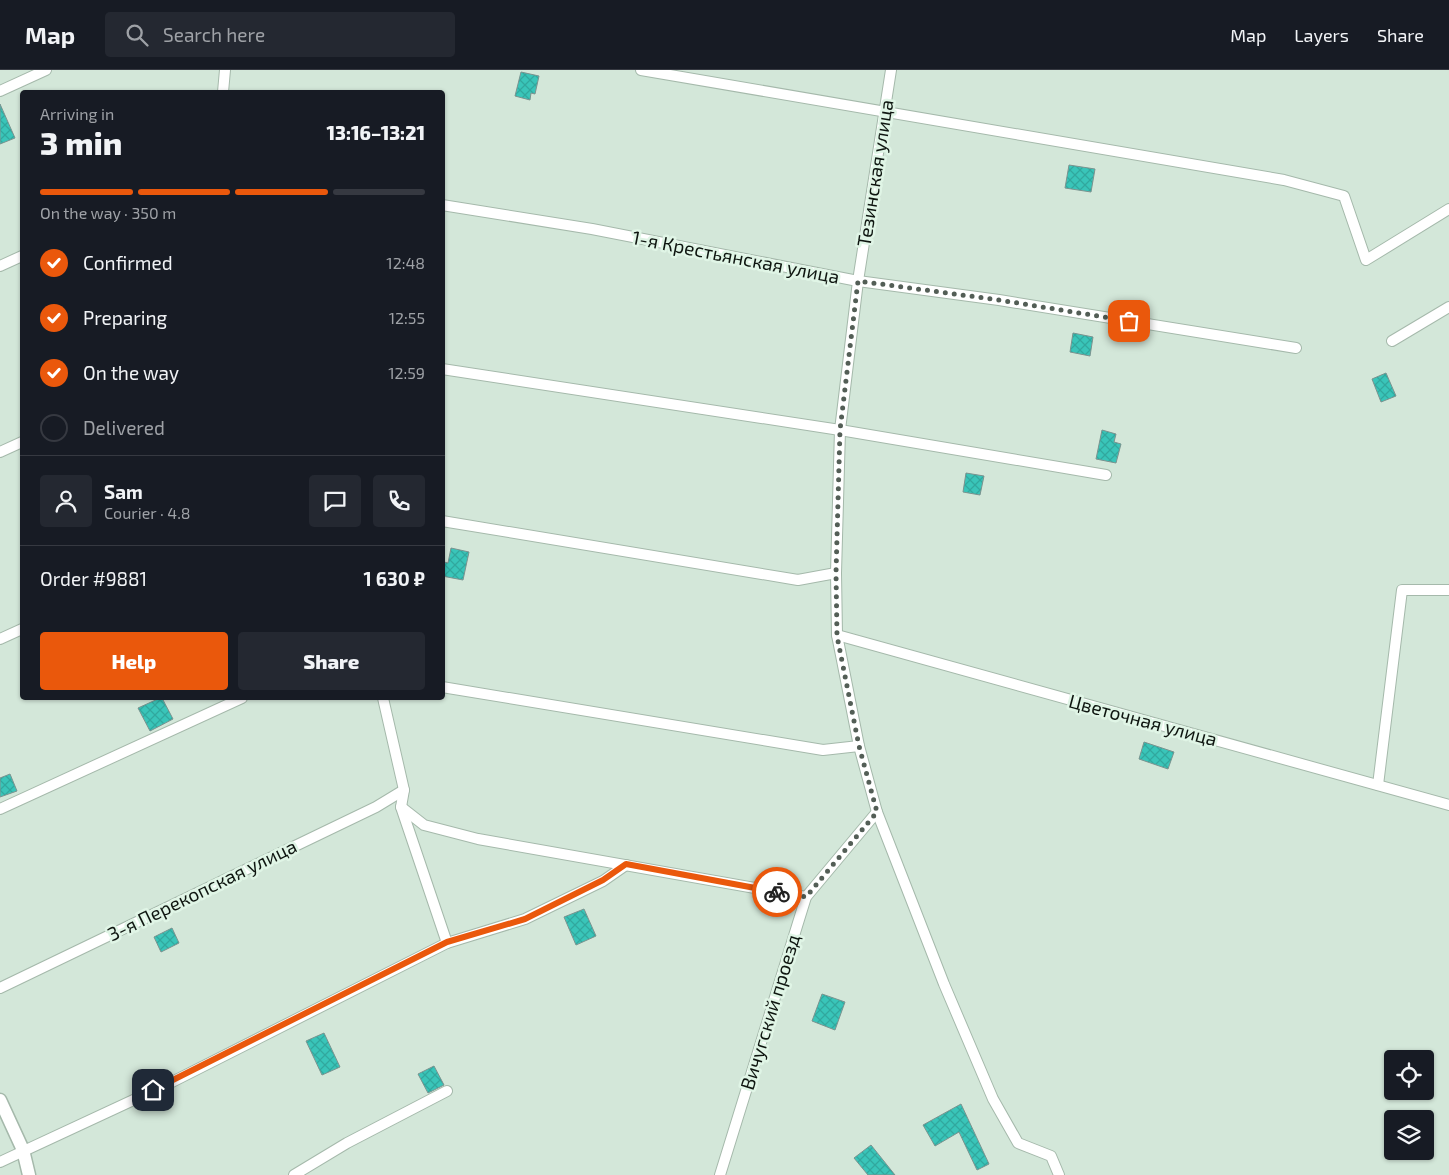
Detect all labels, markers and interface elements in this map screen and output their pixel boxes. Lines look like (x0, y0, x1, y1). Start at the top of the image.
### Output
search box (105, 12, 455, 57)
text: Map (25, 20, 75, 49)
icon: search (123, 21, 151, 49)
text: Search here (163, 23, 265, 46)
text: Map (1230, 24, 1266, 46)
text: Layers (1294, 24, 1349, 46)
text: Share (1377, 24, 1424, 46)
street label: Тезинская улица (852, 98, 898, 248)
text: Arriving in (40, 104, 114, 123)
text: 13:16–13:21 (326, 121, 425, 144)
text: 3 min (40, 123, 122, 161)
text: On the way · 350 m (40, 203, 176, 222)
street label: 1-я Крестьянская улица (630, 225, 842, 289)
icon: check (40, 249, 68, 277)
text: Confirmed (83, 251, 173, 274)
text: 12:48 (386, 253, 425, 272)
pin (1108, 300, 1150, 342)
icon: check (40, 304, 68, 332)
text: Preparing (83, 306, 167, 329)
icon: bag (1115, 307, 1143, 335)
text: 12:55 (389, 308, 425, 327)
icon: check (40, 359, 68, 387)
text: On the way (83, 361, 179, 384)
text: 12:59 (388, 363, 425, 382)
text: Delivered (83, 416, 165, 439)
button: person (40, 475, 92, 527)
button: chat (309, 475, 361, 527)
button: phone (373, 475, 425, 527)
text: Sam (104, 480, 143, 503)
text: Courier · 4.8 (104, 503, 191, 522)
text: Order #9881 (40, 567, 147, 590)
text: 1 630 ₽ (363, 567, 425, 590)
button: Help (40, 632, 228, 690)
button: Share (238, 632, 425, 690)
street label: Цветочная улица (1066, 689, 1220, 751)
street label: 3-я Перекопская улица (103, 834, 301, 946)
courier (752, 867, 802, 917)
icon: bike (763, 878, 791, 906)
street label: Вичугский проезд (735, 931, 805, 1093)
map controls (1384, 1050, 1434, 1160)
button: locate (1384, 1050, 1434, 1100)
pin (132, 1069, 174, 1111)
icon: home (139, 1076, 167, 1104)
button: layers (1384, 1110, 1434, 1160)

